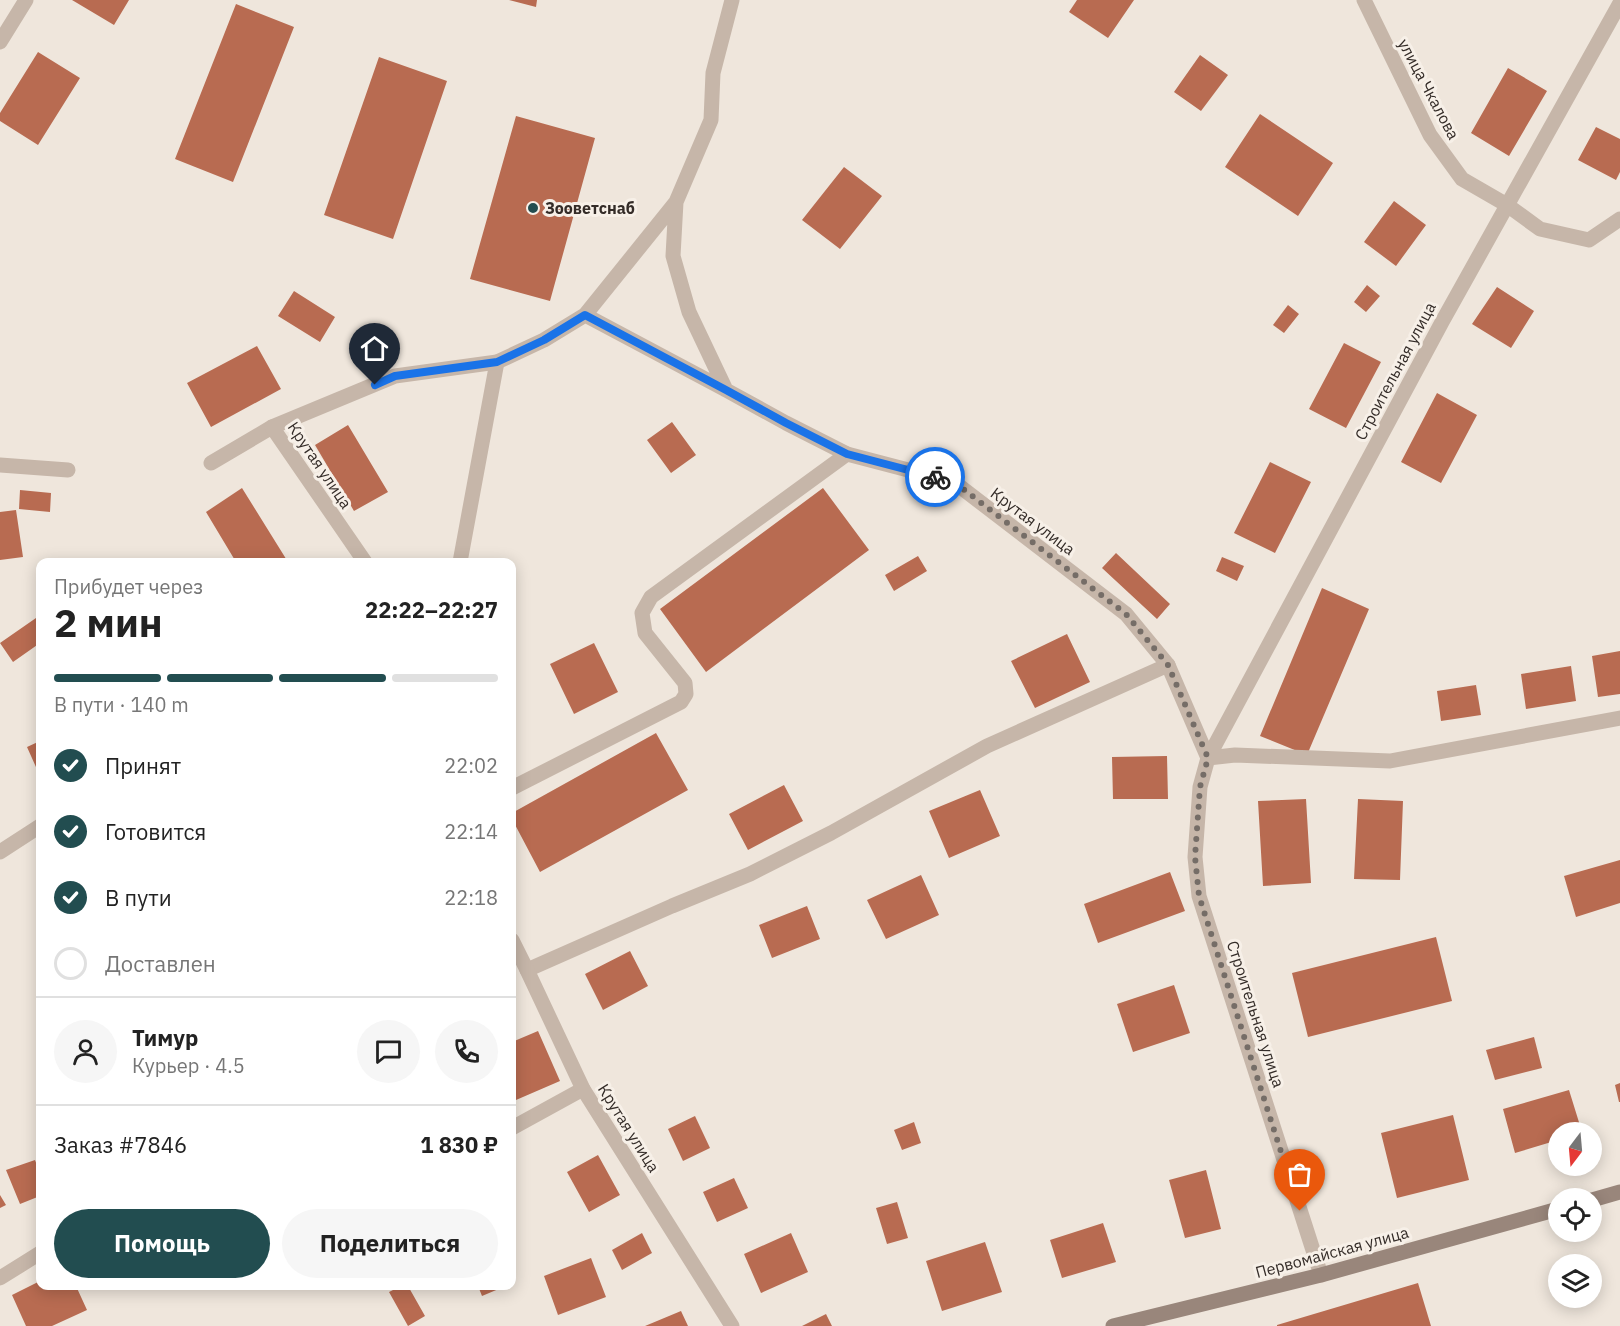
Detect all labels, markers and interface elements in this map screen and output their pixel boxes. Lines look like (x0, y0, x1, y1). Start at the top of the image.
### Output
street label: улица Чкалова (1394, 35, 1464, 143)
place label: Зооветснаб (545, 198, 635, 218)
marker: Зооветснаб (526, 201, 540, 215)
street label: Строительная улица (1350, 298, 1440, 443)
pin (349, 323, 400, 385)
icon: home (358, 332, 391, 365)
street label: Крутая улица (284, 418, 357, 513)
courier (905, 447, 965, 507)
icon: bike (919, 461, 952, 494)
street label: Крутая улица (987, 483, 1079, 559)
text: Прибудет через (54, 573, 203, 600)
text: 22:22–22:27 (365, 595, 498, 624)
text: 2 мин (54, 597, 163, 648)
text: В пути · 140 m (54, 691, 189, 718)
icon: check (54, 749, 87, 782)
text: Принят (105, 751, 181, 780)
text: 22:02 (444, 752, 498, 779)
icon: check (54, 815, 87, 848)
text: Готовится (105, 817, 206, 846)
text: 22:14 (444, 818, 498, 845)
icon: check (54, 881, 87, 914)
text: В пути (105, 883, 172, 912)
text: 22:18 (444, 884, 498, 911)
street label: Строительная улица (1223, 938, 1289, 1090)
text: Доставлен (105, 949, 216, 978)
button: person (54, 1020, 117, 1083)
button: chat (357, 1020, 420, 1083)
button: phone (435, 1020, 498, 1083)
text: Тимур (132, 1023, 198, 1052)
text: Курьер · 4.5 (132, 1052, 245, 1079)
street label: Крутая улица (594, 1080, 664, 1176)
north arrow (1548, 1122, 1602, 1176)
map controls (1548, 1122, 1602, 1308)
text: Заказ #7846 (54, 1130, 187, 1159)
text: 1 830 ₽ (420, 1130, 498, 1159)
pin (1274, 1149, 1325, 1211)
icon: bag (1283, 1158, 1316, 1191)
button: locate (1548, 1188, 1602, 1242)
button: Помощь (54, 1209, 270, 1278)
button: Поделиться (282, 1209, 498, 1278)
street label: Первомайская улица (1253, 1222, 1411, 1282)
button: layers (1548, 1254, 1602, 1308)

